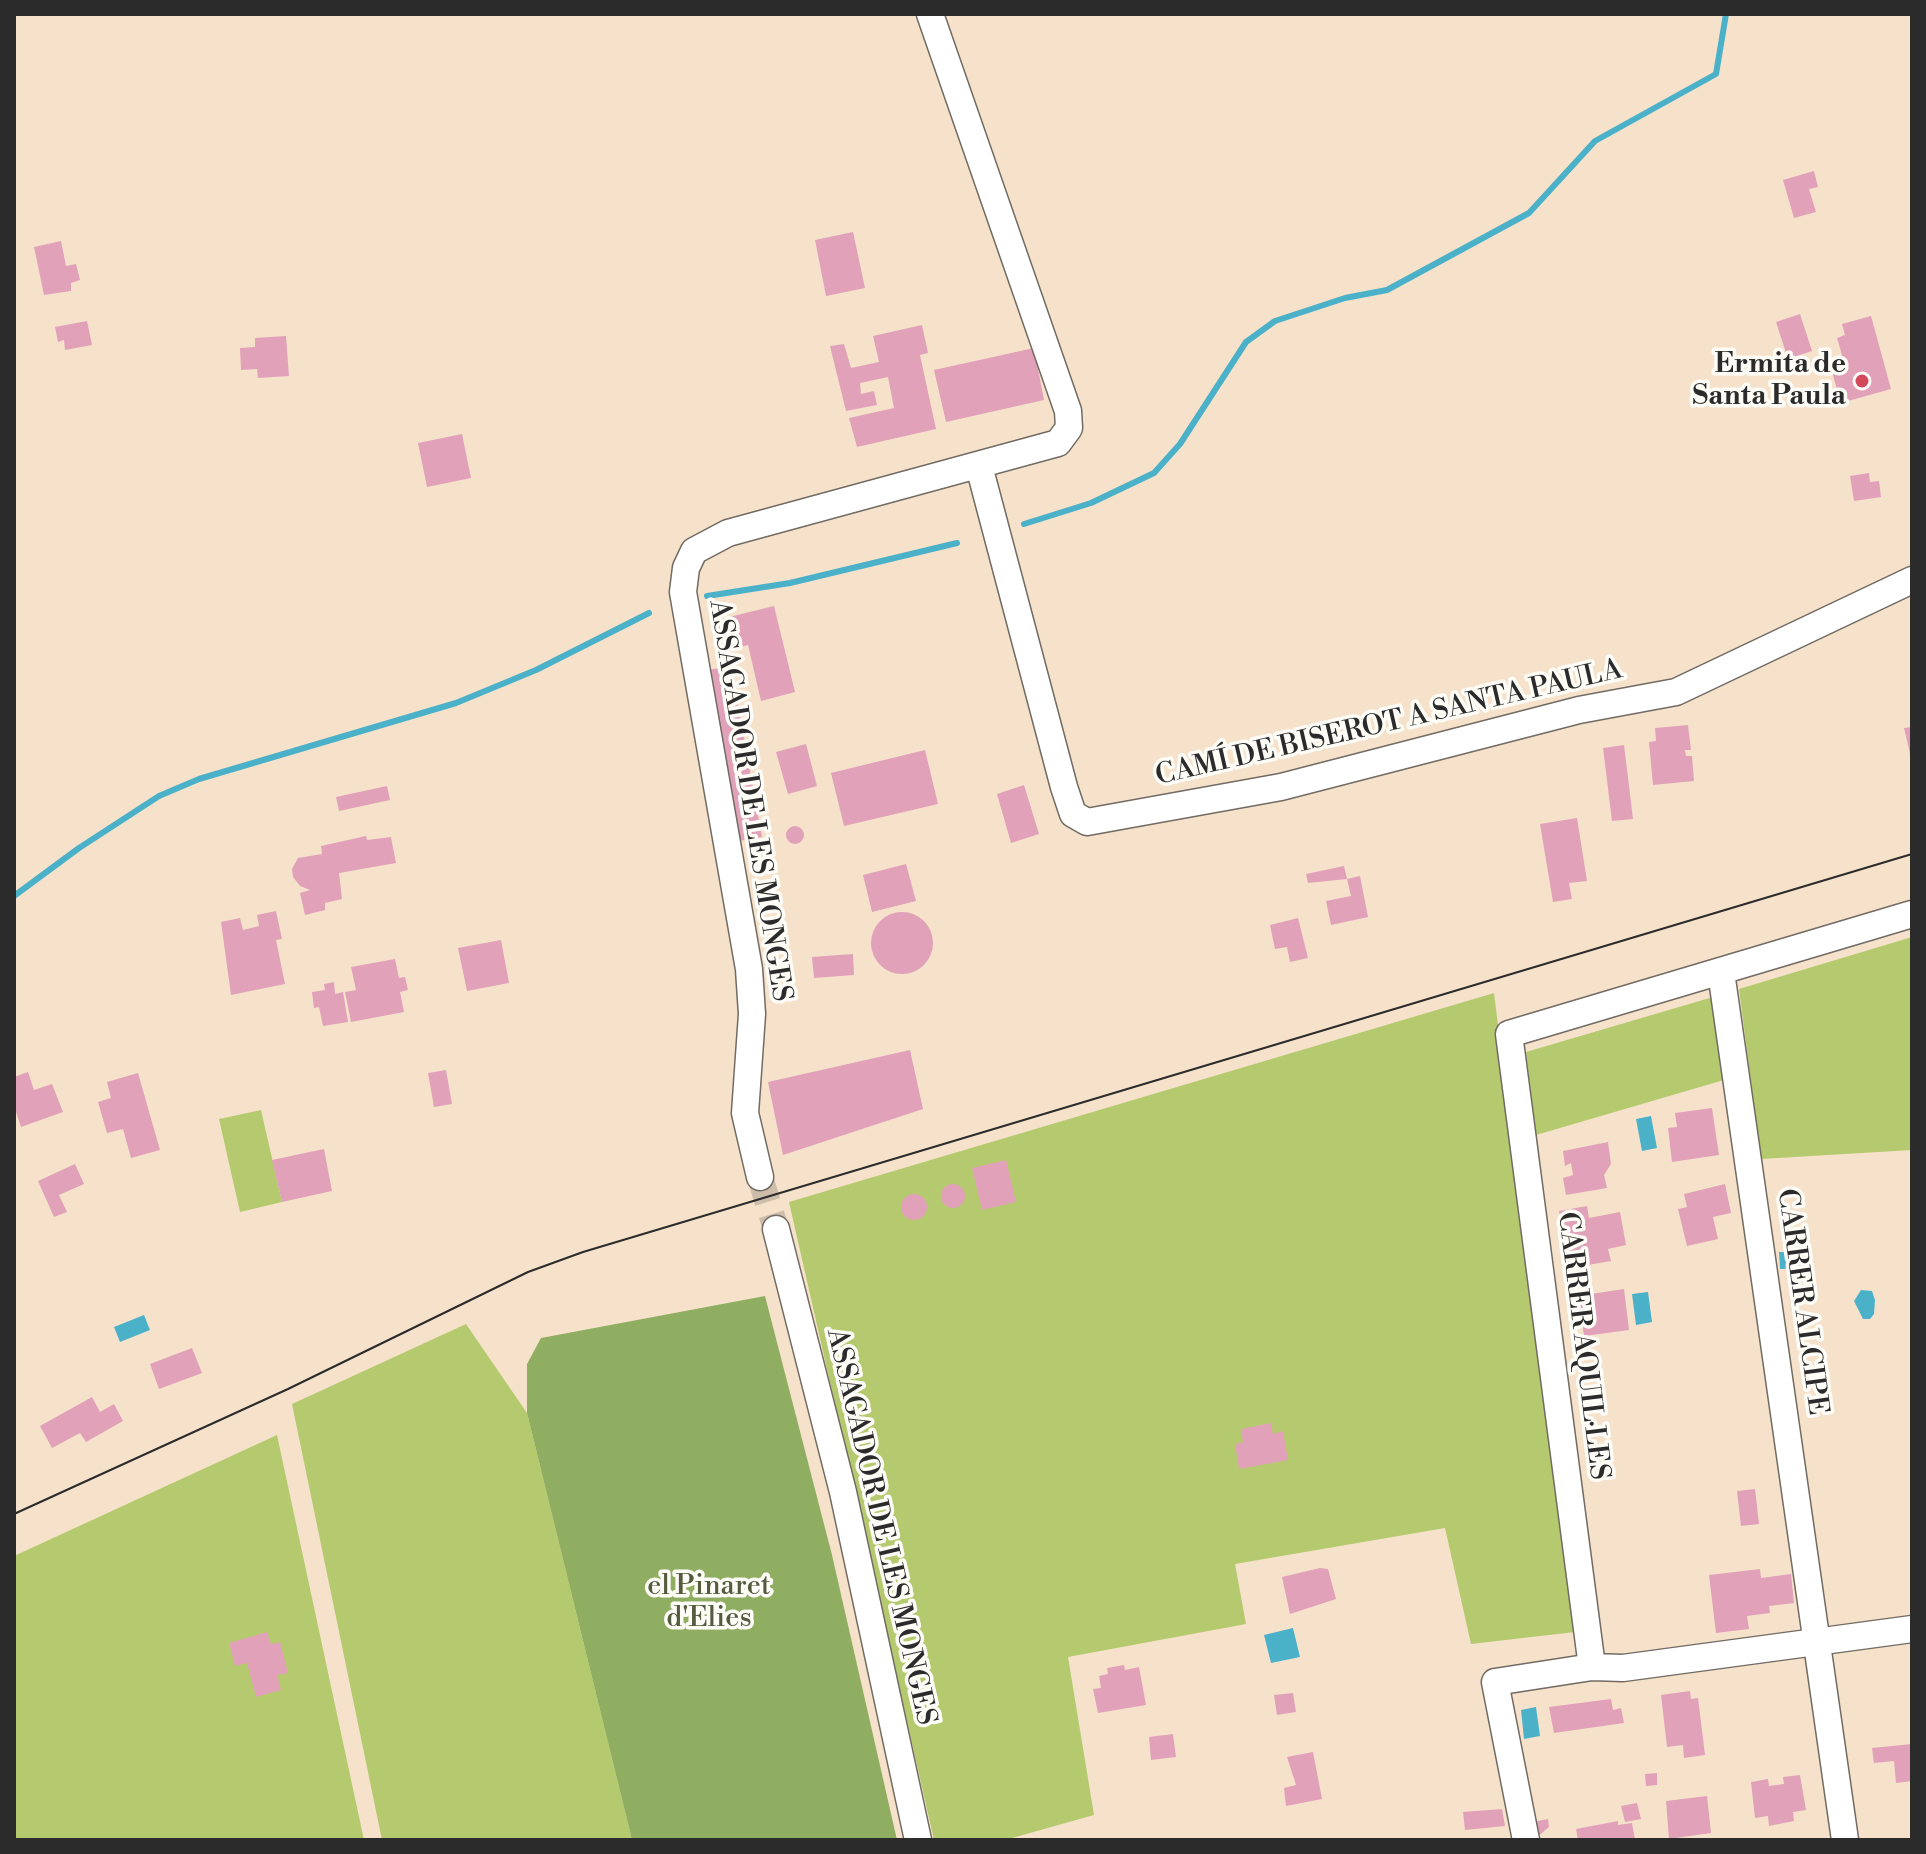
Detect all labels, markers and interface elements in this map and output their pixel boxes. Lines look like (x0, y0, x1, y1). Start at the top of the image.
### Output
place label: Ermita de Santa Paula (1692, 348, 1846, 414)
marker: Ermita de Santa Paula (1853, 372, 1871, 390)
street label: ASSAGADOR DE LES MONGES (701, 598, 797, 1004)
street label: CAMÍ DE BISEROT A SANTA PAULA (1152, 654, 1626, 794)
street label: CARRER ALCIPE (1768, 1187, 1834, 1417)
street label: CARRER AQUIL·LES (1549, 1210, 1615, 1482)
street label: ASSAGADOR DE LES MONGES (818, 1325, 942, 1729)
park label: el Pinaret d'Elies (647, 1570, 771, 1636)

